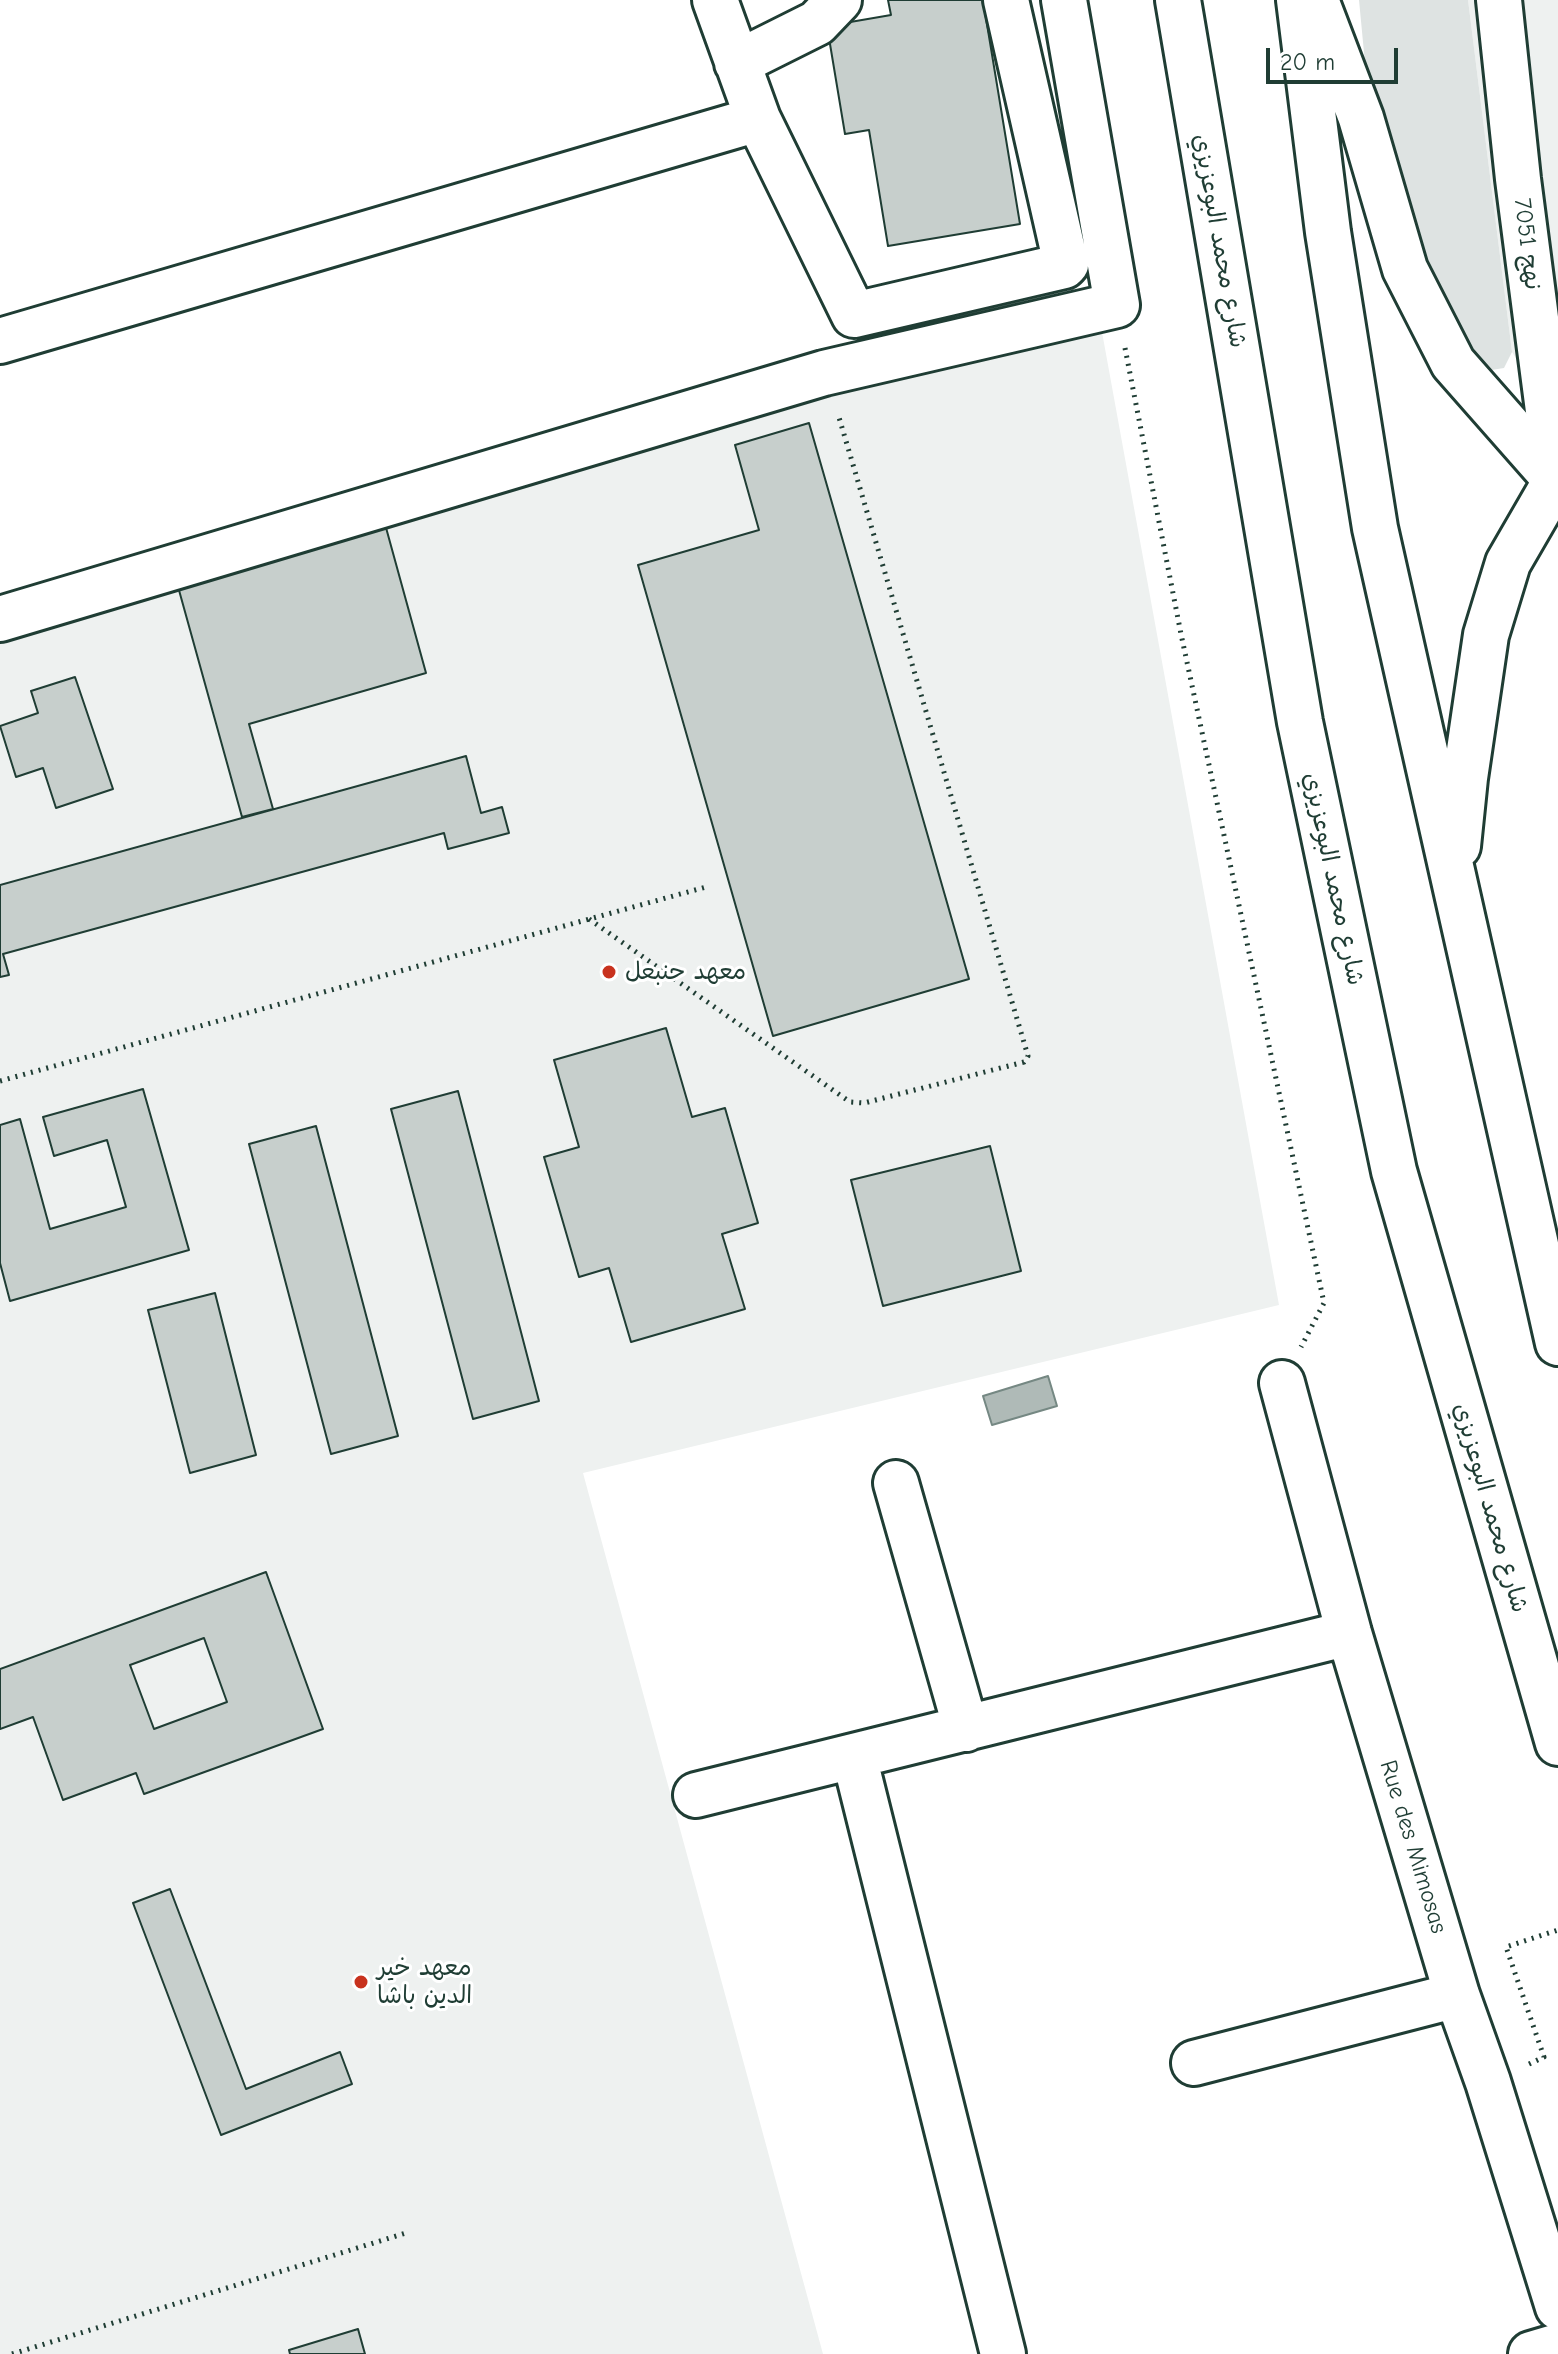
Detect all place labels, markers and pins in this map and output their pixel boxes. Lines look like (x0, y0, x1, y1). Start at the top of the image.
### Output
place label: معهد حنبعل (625, 958, 746, 986)
marker: معهد حنبعل (600, 963, 618, 981)
place label: معهد خير الدين باشا (377, 1954, 472, 2010)
marker: معهد خير الدين باشا (352, 1973, 370, 1991)

